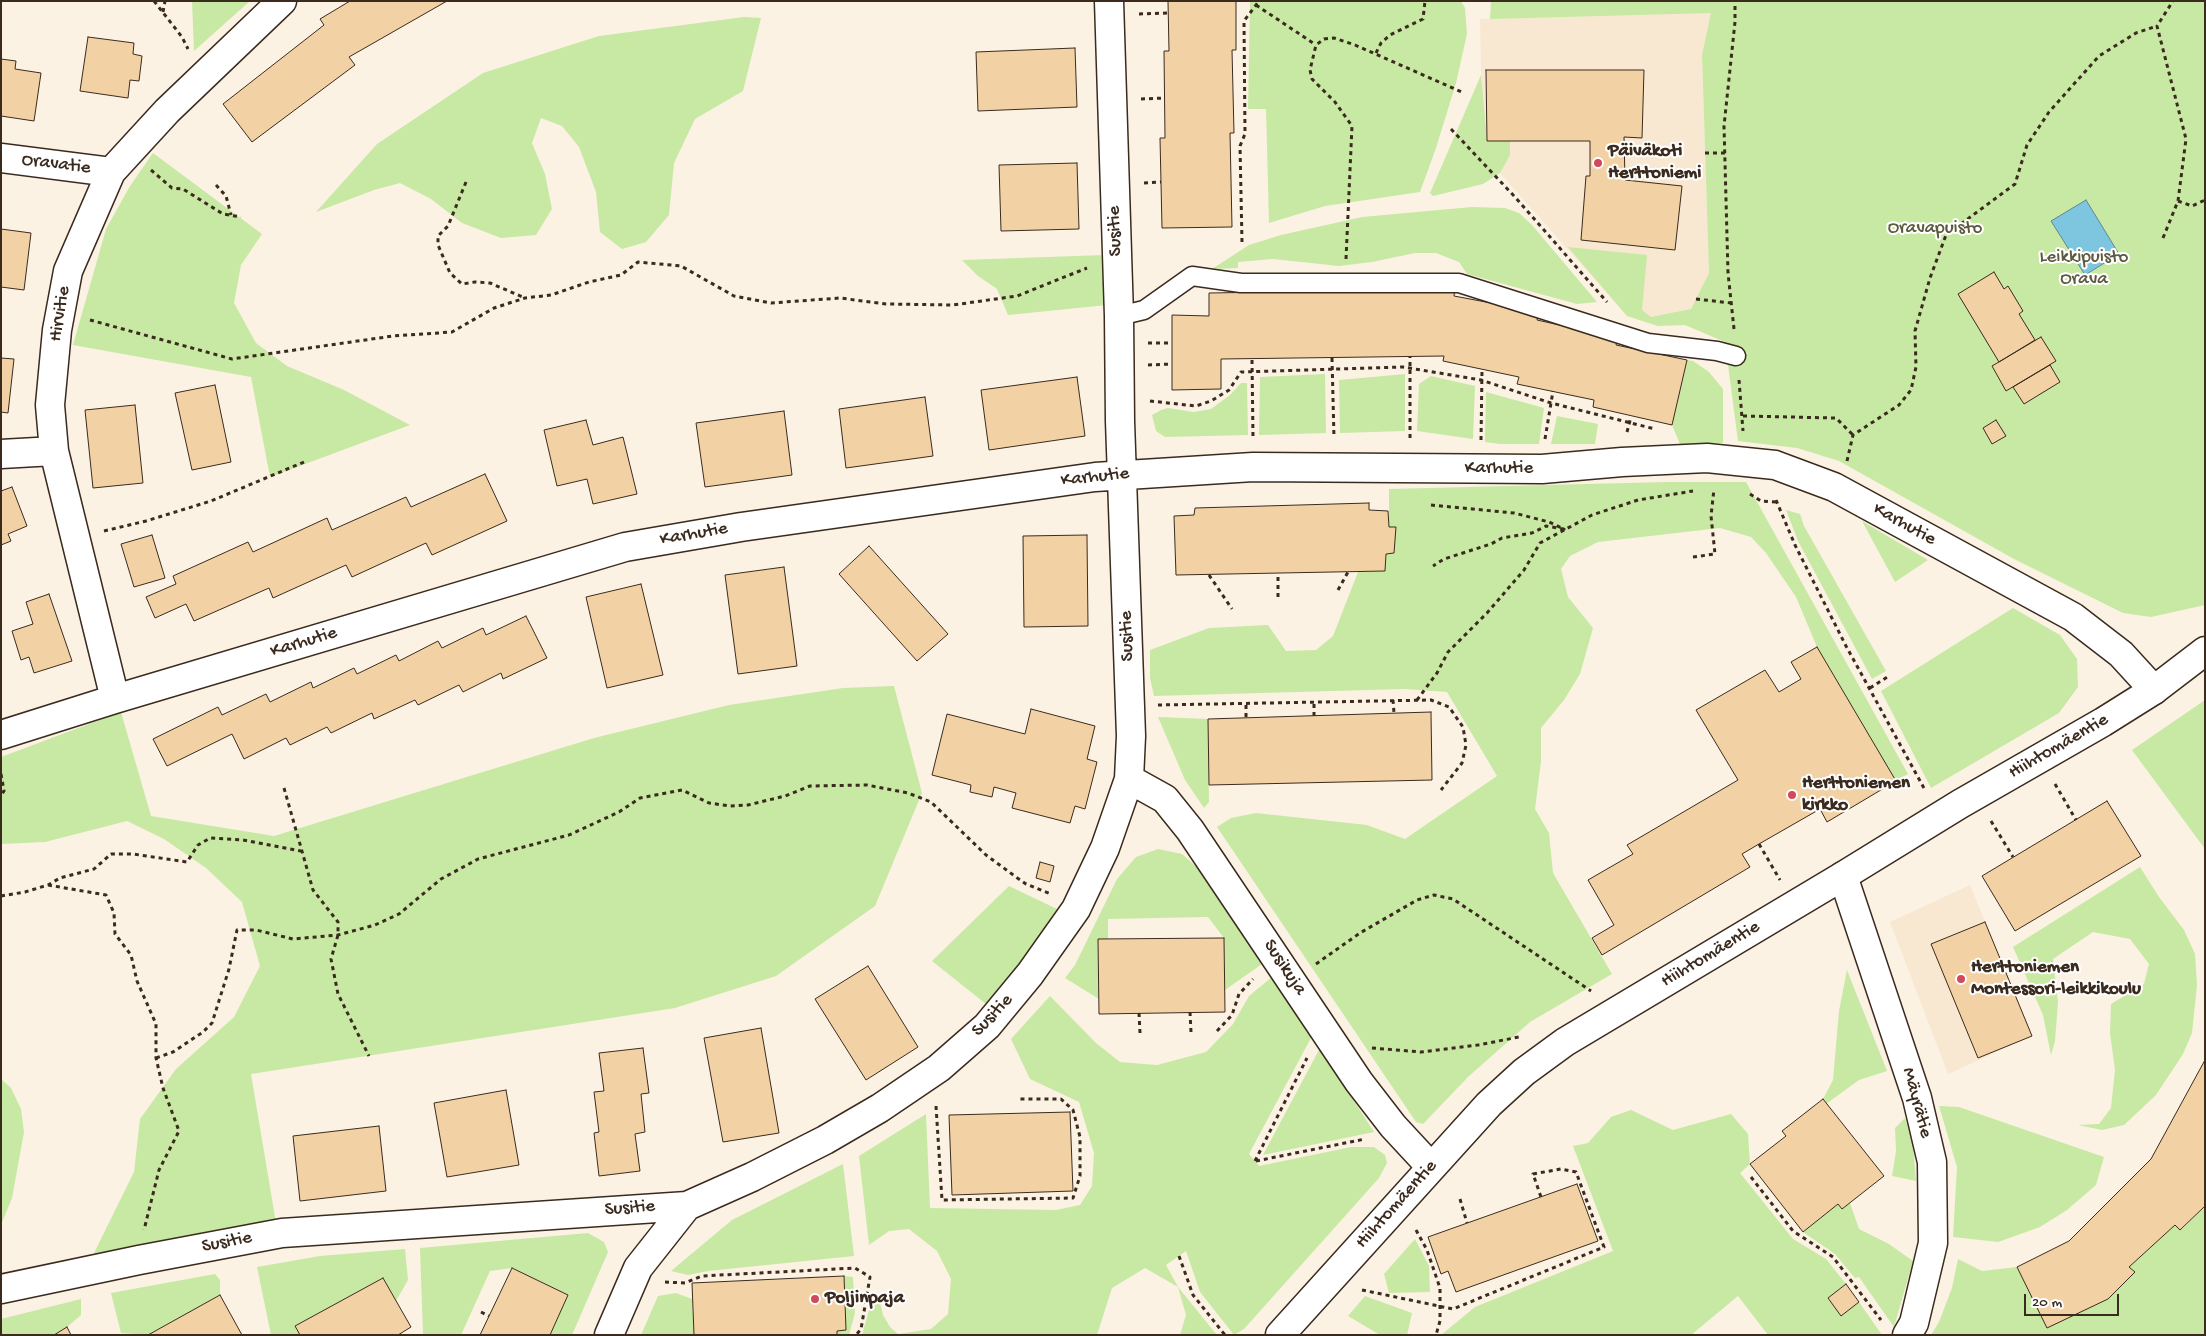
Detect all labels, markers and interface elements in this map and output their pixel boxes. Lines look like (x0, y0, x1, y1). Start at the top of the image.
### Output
place label: Päiväkoti Herttoniemi (1608, 141, 1701, 185)
street label: Oravatie (20, 149, 92, 181)
marker: Päiväkoti Herttoniemi (1592, 157, 1604, 169)
street label: Susitie (1104, 205, 1128, 257)
park label: Oravapuisto (1888, 218, 1982, 240)
park label: Leikkipuisto Orava (2040, 247, 2128, 291)
street label: Hirvitie (45, 285, 77, 343)
street label: Karhutie (1465, 458, 1533, 480)
street label: Karhutie (1060, 463, 1130, 493)
street label: Karhutie (1868, 498, 1940, 552)
street label: Karhutie (658, 518, 730, 552)
street label: Susitie (1116, 610, 1140, 662)
street label: Karhutie (268, 622, 340, 664)
street label: Hiihtomäentie (2005, 709, 2113, 785)
place label: Herttoniemen kirkko (1802, 773, 1910, 817)
marker: Herttoniemen kirkko (1786, 789, 1798, 801)
street label: Hiihtomäentie (1657, 917, 1765, 993)
street label: Susikuja (1257, 936, 1311, 1000)
place label: Herttoniemen Montessori-leikkikoulu (1971, 957, 2141, 1001)
marker: Herttoniemen Montessori-leikkikoulu (1955, 973, 1967, 985)
street label: Susitie (967, 990, 1019, 1042)
street label: Mäyrätie (1896, 1065, 1936, 1141)
street label: Hiihtomäentie (1351, 1156, 1443, 1254)
street label: Susitie (604, 1196, 656, 1222)
street label: Susitie (200, 1227, 254, 1259)
scale bar (2026, 1284, 2121, 1316)
place label: Poljinpaja (825, 1288, 904, 1310)
marker: Poljinpaja (809, 1293, 821, 1305)
text: 20 m (2032, 1294, 2062, 1312)

